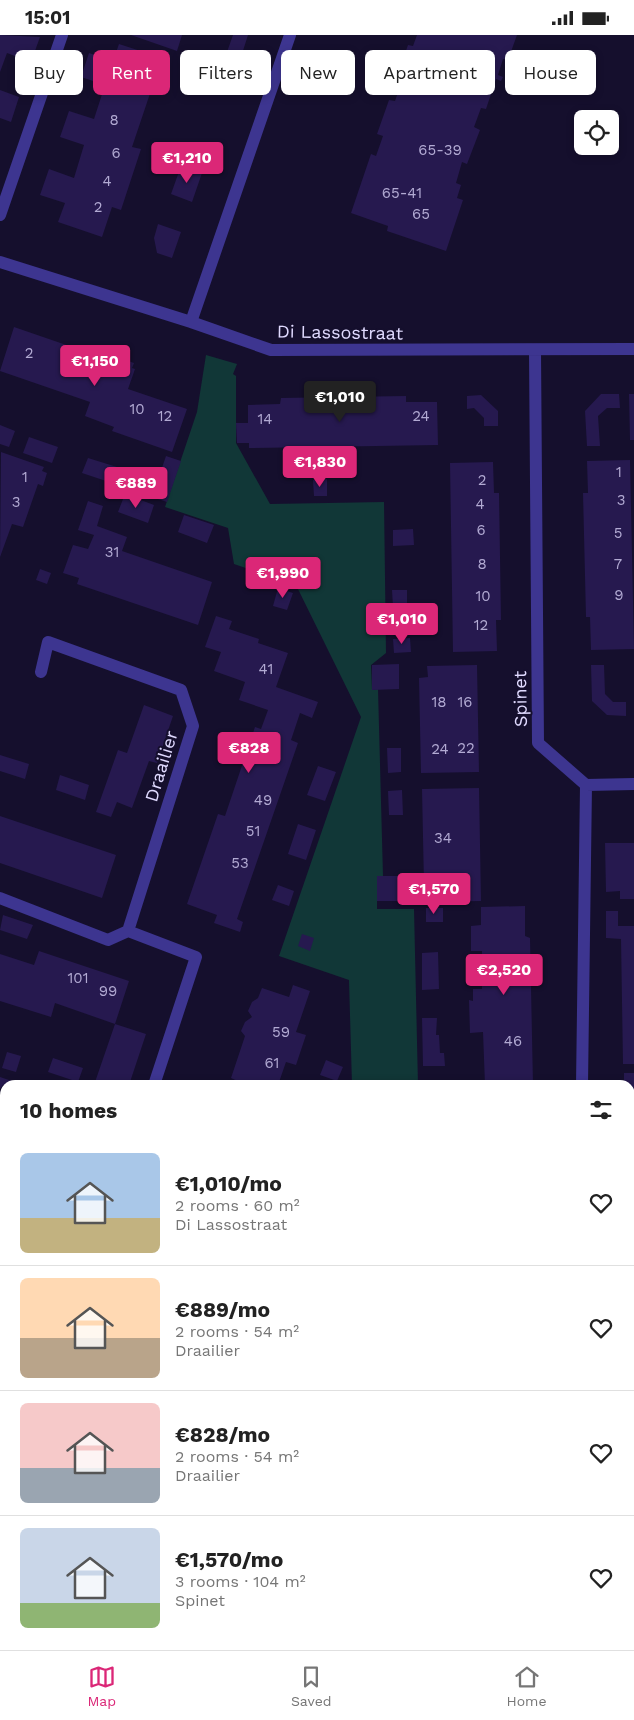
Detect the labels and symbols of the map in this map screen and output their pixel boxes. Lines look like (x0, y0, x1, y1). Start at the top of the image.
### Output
house number: 8 (109, 111, 119, 129)
pin: €1,210 (146, 141, 228, 184)
house number: 65-39 (418, 141, 462, 159)
house number: 6 (111, 144, 121, 162)
house number: 4 (102, 172, 112, 190)
house number: 65-41 (382, 184, 422, 202)
house number: 2 (94, 198, 102, 216)
house number: 65 (412, 205, 430, 223)
street label: Di Lassostraat (277, 320, 404, 344)
house number: 2 (25, 344, 33, 362)
pin: €1,150 (54, 345, 136, 387)
pin: €1,010 (299, 381, 381, 423)
house number: 10 (129, 400, 145, 418)
house number: 12 (158, 407, 172, 425)
house number: 24 (412, 407, 430, 425)
house number: 14 (257, 410, 273, 428)
pin: €1,830 (279, 445, 361, 488)
house number: 1 (616, 463, 622, 481)
pin: €889 (106, 467, 166, 509)
house number: 1 (22, 468, 28, 486)
house number: 2 (478, 471, 486, 489)
house number: 3 (617, 491, 625, 509)
house number: 3 (12, 493, 20, 511)
house number: 4 (475, 495, 485, 513)
house number: 6 (476, 521, 486, 539)
house number: 5 (614, 524, 622, 542)
house number: 31 (105, 543, 119, 561)
house number: 8 (477, 555, 487, 573)
house number: 7 (614, 555, 622, 573)
pin: €1,990 (242, 557, 324, 599)
house number: 9 (614, 586, 624, 604)
house number: 10 (475, 587, 491, 605)
pin: €1,010 (361, 603, 443, 645)
house number: 12 (474, 616, 488, 634)
house number: 41 (259, 660, 273, 678)
street label: Spinet (509, 670, 531, 727)
house number: 18 (431, 693, 447, 711)
house number: 16 (458, 693, 472, 711)
street label: Draailier (140, 728, 182, 804)
pin: €828 (219, 731, 279, 774)
house number: 22 (457, 739, 475, 757)
house number: 24 (431, 740, 449, 758)
house number: 49 (254, 791, 272, 809)
house number: 51 (246, 822, 260, 840)
house number: 34 (434, 829, 452, 847)
house number: 53 (231, 854, 249, 872)
pin: €1,570 (393, 873, 475, 915)
pin: €2,520 (463, 953, 545, 996)
house number: 101 (67, 969, 89, 987)
house number: 99 (99, 982, 117, 1000)
house number: 59 (272, 1023, 290, 1041)
house number: 46 (504, 1032, 522, 1050)
house number: 61 (265, 1054, 279, 1072)

